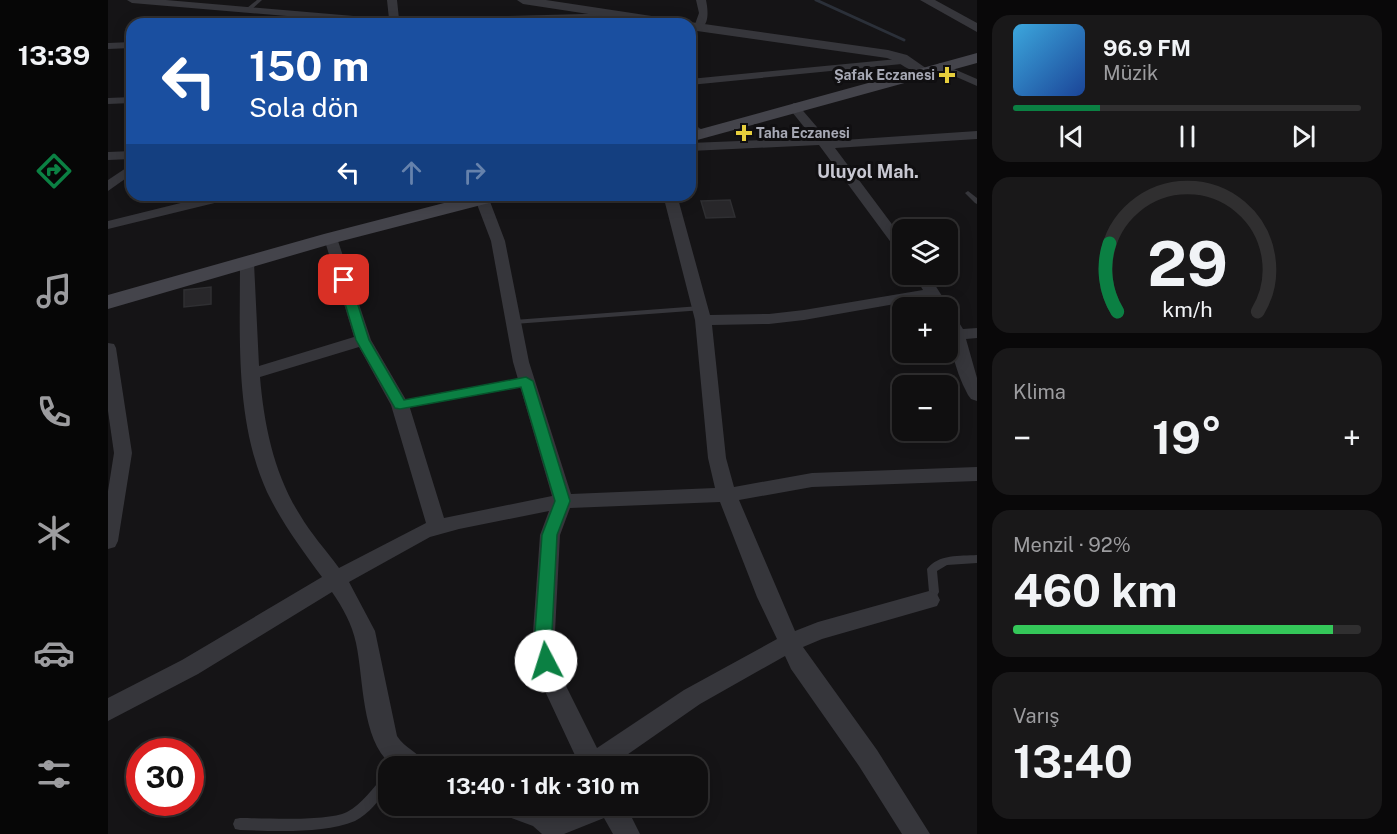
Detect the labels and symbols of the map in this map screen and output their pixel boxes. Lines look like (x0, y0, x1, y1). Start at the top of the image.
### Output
place label: Şafak Eczanesi (834, 67, 935, 83)
marker: Şafak Eczanesi (940, 68, 954, 82)
place label: Taha Eczanesi (756, 125, 850, 141)
marker: Taha Eczanesi (737, 126, 751, 140)
district label: Uluyol Mah. (817, 161, 919, 182)
pin (318, 254, 369, 305)
position arrow (514, 629, 578, 693)
speed limit sign: 30 (126, 738, 204, 816)

